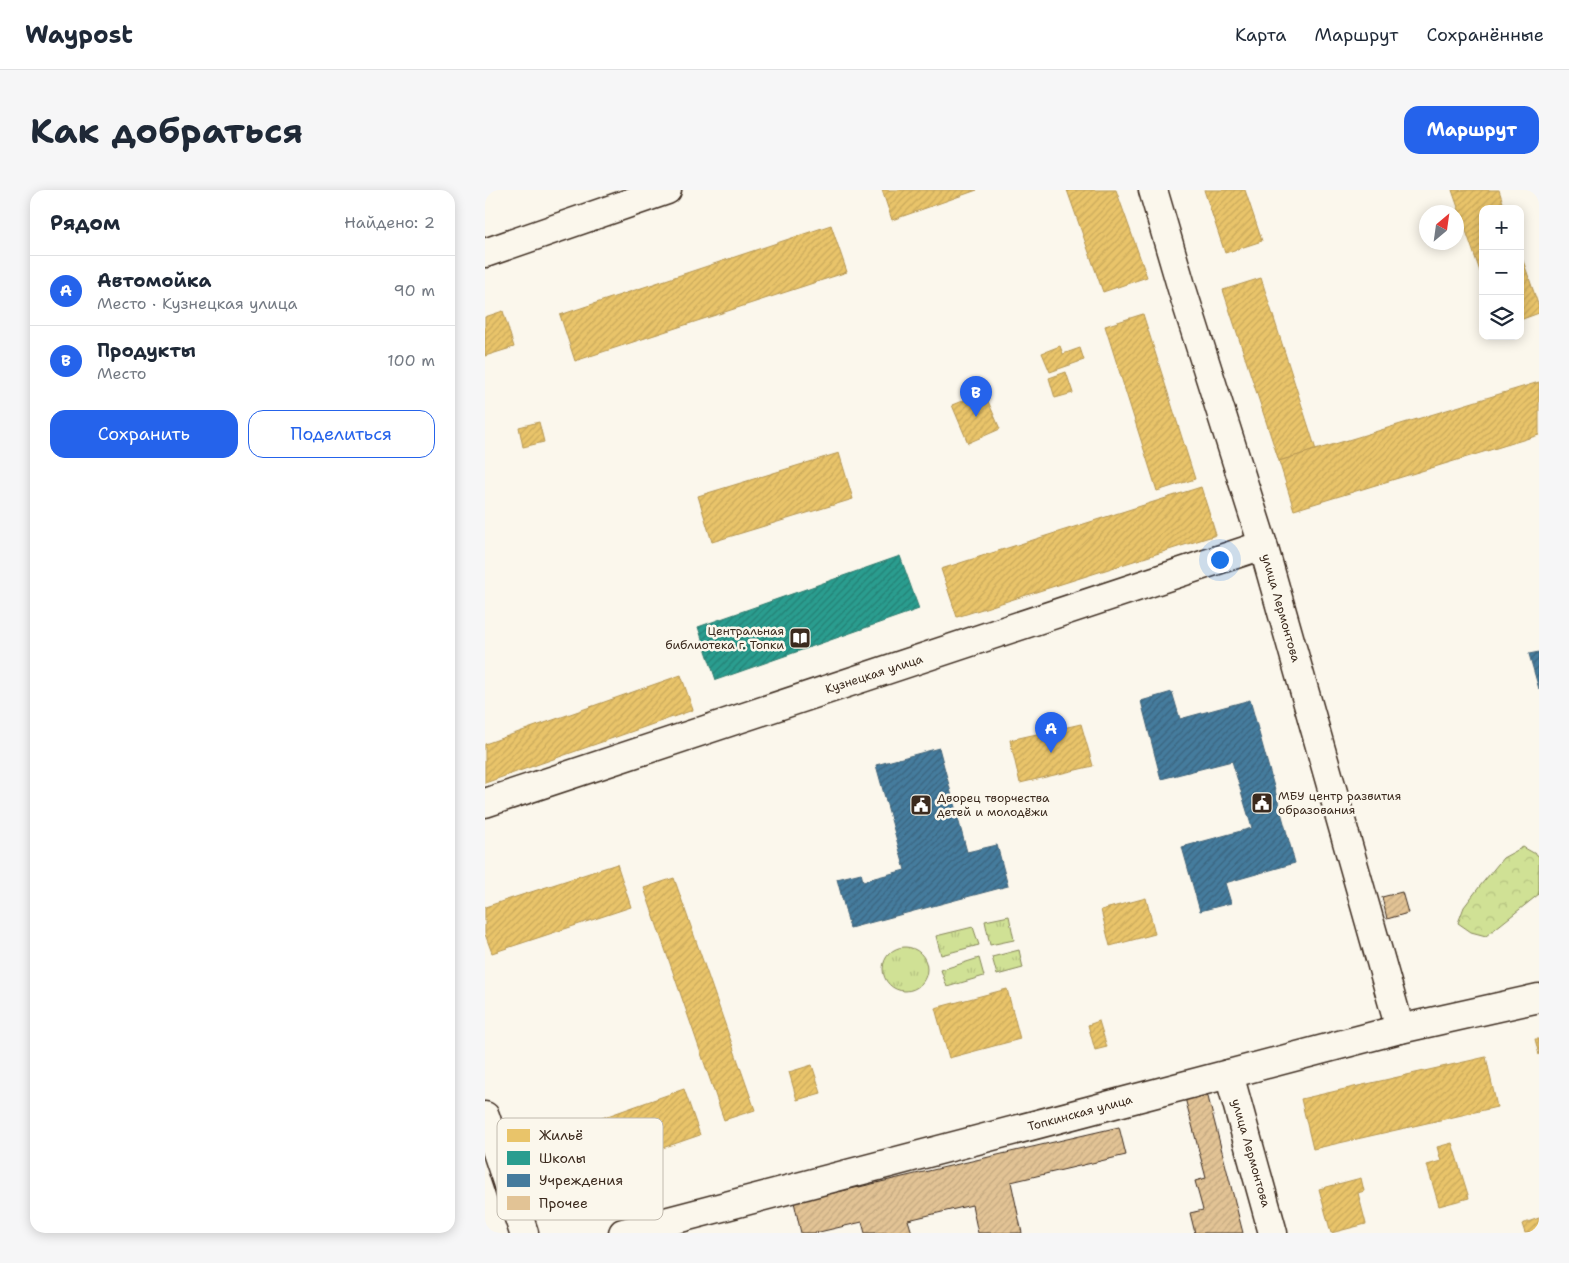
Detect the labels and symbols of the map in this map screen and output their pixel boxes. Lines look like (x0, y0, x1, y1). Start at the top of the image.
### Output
north arrow (1419, 205, 1464, 250)
pin: B (960, 376, 992, 417)
your location (1207, 547, 1233, 573)
street label: улица Лермонтова (1258, 552, 1304, 665)
place label: Центральная библиотека г. Топки (665, 623, 784, 653)
library icon: Центральная библиотека г. Топки (788, 626, 812, 650)
street label: Кузнецкая улица (823, 651, 925, 697)
pin: A (1035, 712, 1067, 753)
place label: МБУ центр развития образования (1278, 788, 1401, 818)
place label: Дворец творчества детей и молодёжи (937, 790, 1050, 820)
public building icon: МБУ центр развития образования (1250, 791, 1274, 815)
public building icon: Дворец творчества детей и молодёжи (909, 793, 933, 817)
street label: Топкинская улица (1026, 1091, 1135, 1135)
street label: улица Лермонтова (1228, 1097, 1274, 1210)
legend (497, 1118, 663, 1220)
text: Жильё (539, 1126, 583, 1144)
text: Школы (539, 1149, 586, 1167)
text: Учреждения (539, 1171, 623, 1189)
text: Прочее (539, 1194, 588, 1212)

